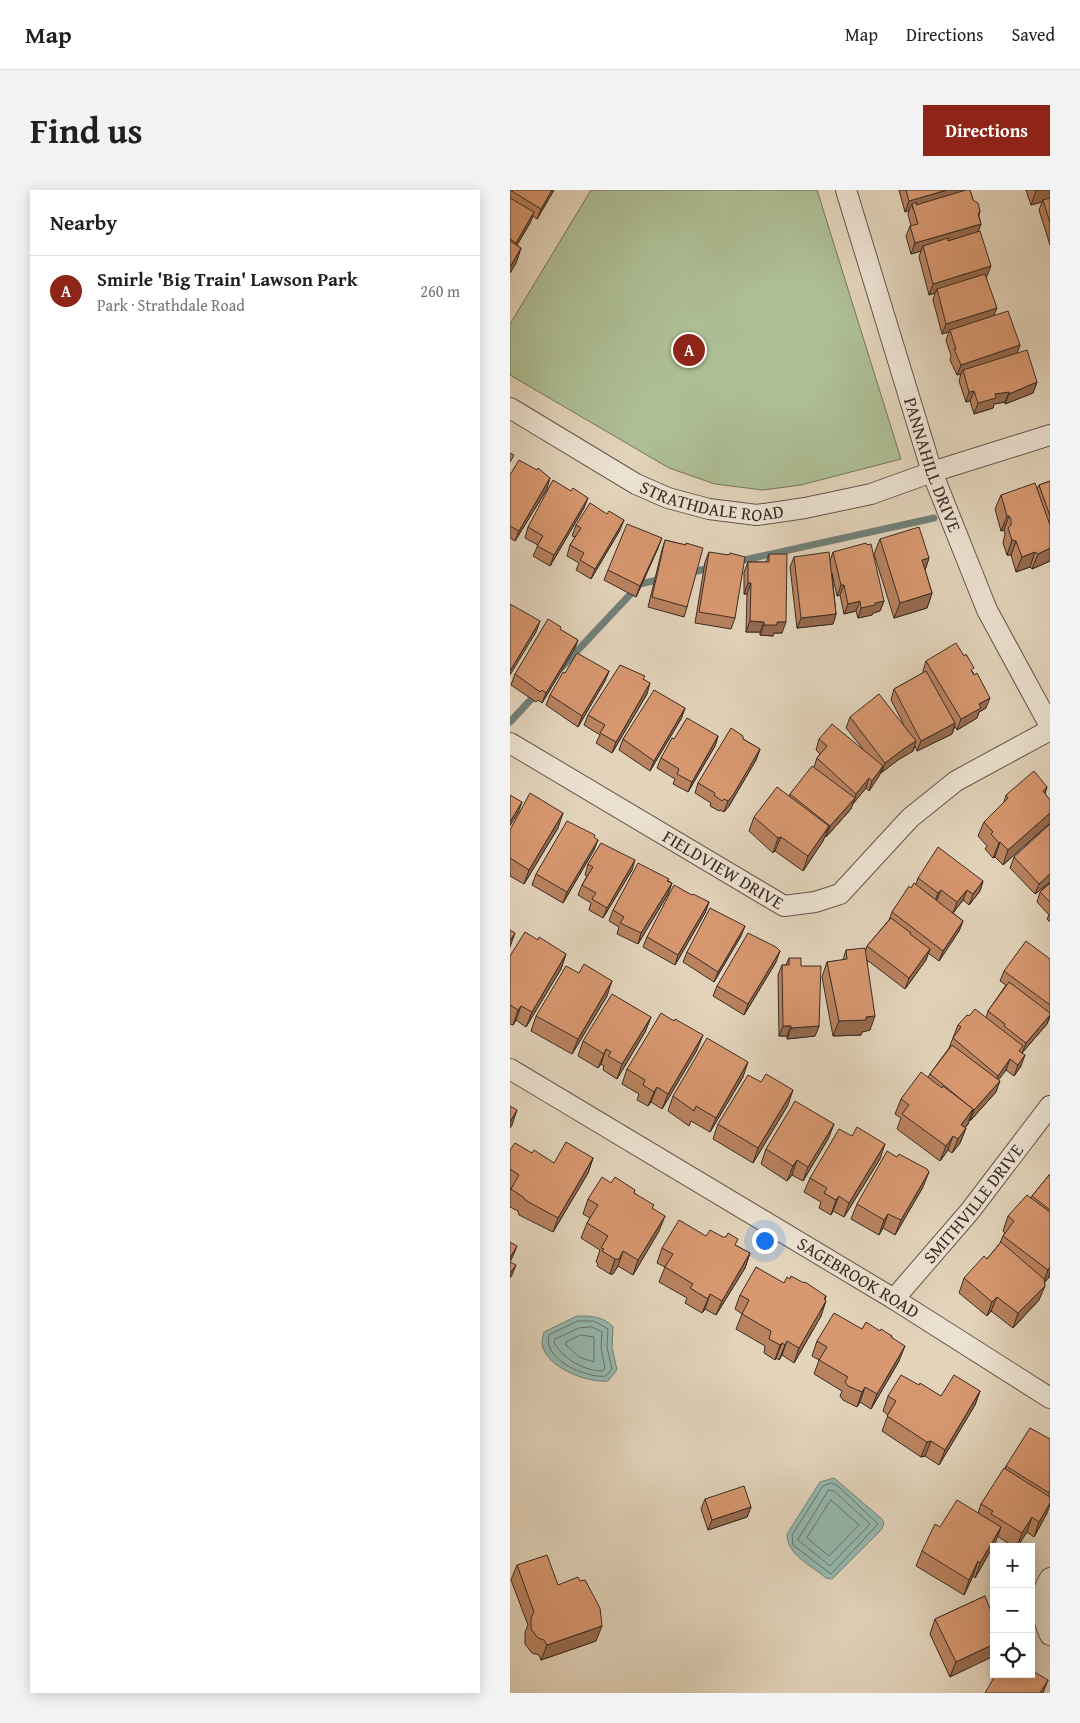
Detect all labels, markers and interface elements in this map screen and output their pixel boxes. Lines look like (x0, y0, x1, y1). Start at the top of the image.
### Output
text: Map (25, 17, 72, 52)
text: Map (845, 21, 878, 48)
text: Directions (906, 21, 983, 48)
text: Saved (1011, 21, 1055, 48)
text: Find us (30, 105, 143, 156)
button: Directions (923, 105, 1050, 156)
text: Nearby (50, 207, 117, 238)
text: Smirle 'Big Train' Lawson Park (97, 265, 358, 293)
text: A (61, 279, 71, 303)
text: 260 m (420, 279, 460, 303)
text: Park · Strathdale Road (97, 293, 245, 317)
pin: A (673, 331, 705, 369)
street label: PANNAHILL DRIVE (897, 394, 969, 536)
street label: STRATHDALE ROAD (636, 473, 785, 529)
street label: FIELDVIEW DRIVE (658, 823, 789, 916)
street label: SMITHVILLE DRIVE (916, 1138, 1030, 1269)
your location (752, 1228, 778, 1254)
street label: SAGEBROOK ROAD (792, 1230, 925, 1325)
map controls (990, 1543, 1035, 1678)
button: + (990, 1543, 1035, 1588)
button: − (990, 1588, 1035, 1633)
button: locate (990, 1633, 1035, 1678)

